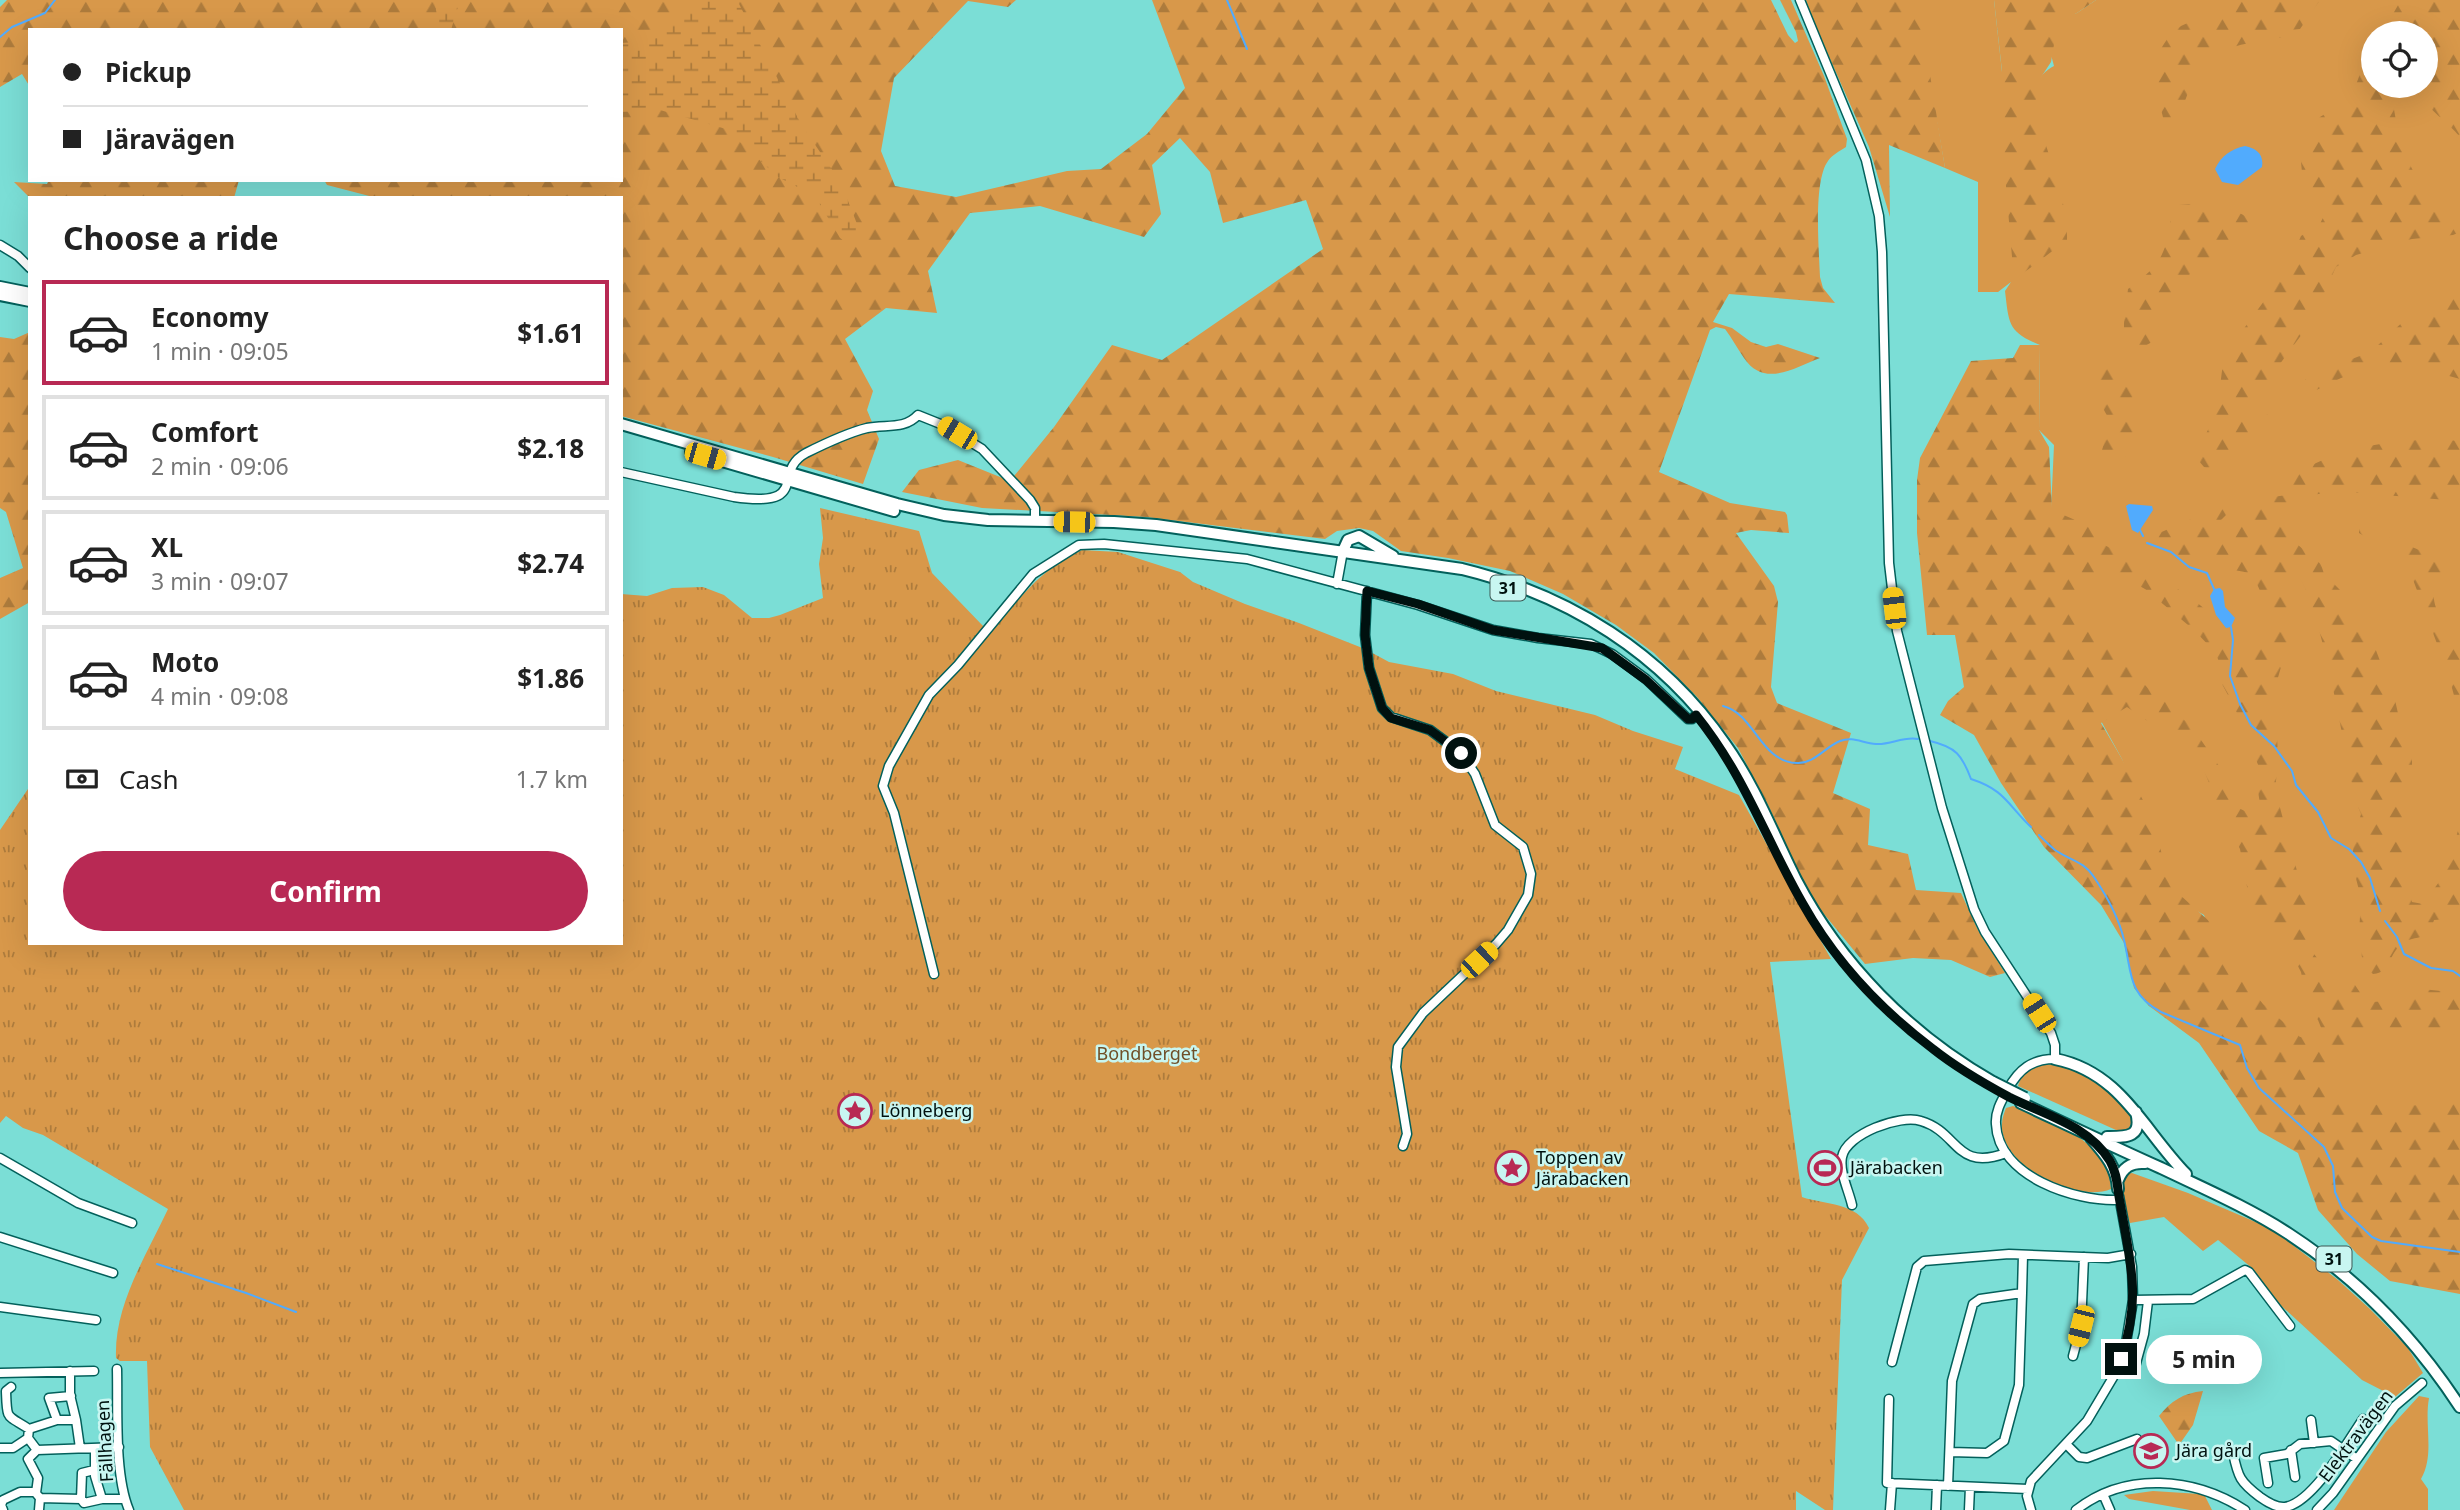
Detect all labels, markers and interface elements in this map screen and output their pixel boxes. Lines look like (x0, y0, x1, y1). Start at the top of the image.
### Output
map controls (2361, 21, 2438, 98)
button: locate (2361, 21, 2438, 98)
text: Pickup (105, 54, 192, 90)
text: Järavägen (105, 121, 235, 157)
text: Choose a ride (63, 216, 279, 259)
text: Economy (151, 299, 269, 335)
icon: car (67, 301, 130, 364)
text: $1.61 (517, 315, 584, 351)
text: 1 min · 09:05 (151, 335, 289, 367)
car (934, 413, 981, 453)
text: Comfort (151, 414, 259, 450)
icon: car (67, 416, 130, 479)
text: $2.18 (517, 430, 584, 466)
car (682, 440, 729, 472)
text: 2 min · 09:06 (151, 450, 289, 482)
car (1053, 511, 1096, 533)
text: XL (151, 529, 183, 565)
icon: car (67, 531, 130, 594)
text: $2.74 (517, 545, 584, 581)
text: 3 min · 09:07 (151, 565, 289, 597)
road number: 31 (1490, 576, 1526, 600)
car (1882, 586, 1907, 630)
text: Moto (151, 644, 219, 680)
icon: car (67, 646, 130, 709)
text: $1.86 (517, 660, 584, 696)
text: 4 min · 09:08 (151, 680, 289, 712)
route start (1445, 737, 1477, 769)
icon: cash (63, 760, 101, 798)
text: Cash (119, 761, 179, 797)
text: 1.7 km (516, 763, 588, 795)
button: Confirm (63, 851, 588, 931)
car (1457, 938, 1502, 982)
car (2019, 990, 2060, 1036)
park label: Bondberget (1097, 1041, 1198, 1065)
place icon: Lönneberg (836, 1092, 874, 1130)
place label: Lönneberg (880, 1098, 972, 1122)
place label: Toppen av Järabacken (1534, 1145, 1629, 1190)
place icon: Toppen av Järabacken (1493, 1149, 1531, 1187)
sports icon: Järabacken (1806, 1149, 1844, 1187)
place label: Järabacken (1848, 1155, 1943, 1179)
road number: 31 (2316, 1246, 2352, 1272)
car (2066, 1303, 2097, 1349)
callout: 5 min (2146, 1334, 2261, 1384)
route end (2105, 1343, 2137, 1375)
text: 5 min (2172, 1343, 2236, 1375)
street label: Elektravägen (2313, 1384, 2398, 1486)
street label: Fällhagen (90, 1399, 118, 1483)
school or university icon: Jära gård (2132, 1432, 2170, 1470)
place label: Jära gård (2174, 1438, 2252, 1462)

